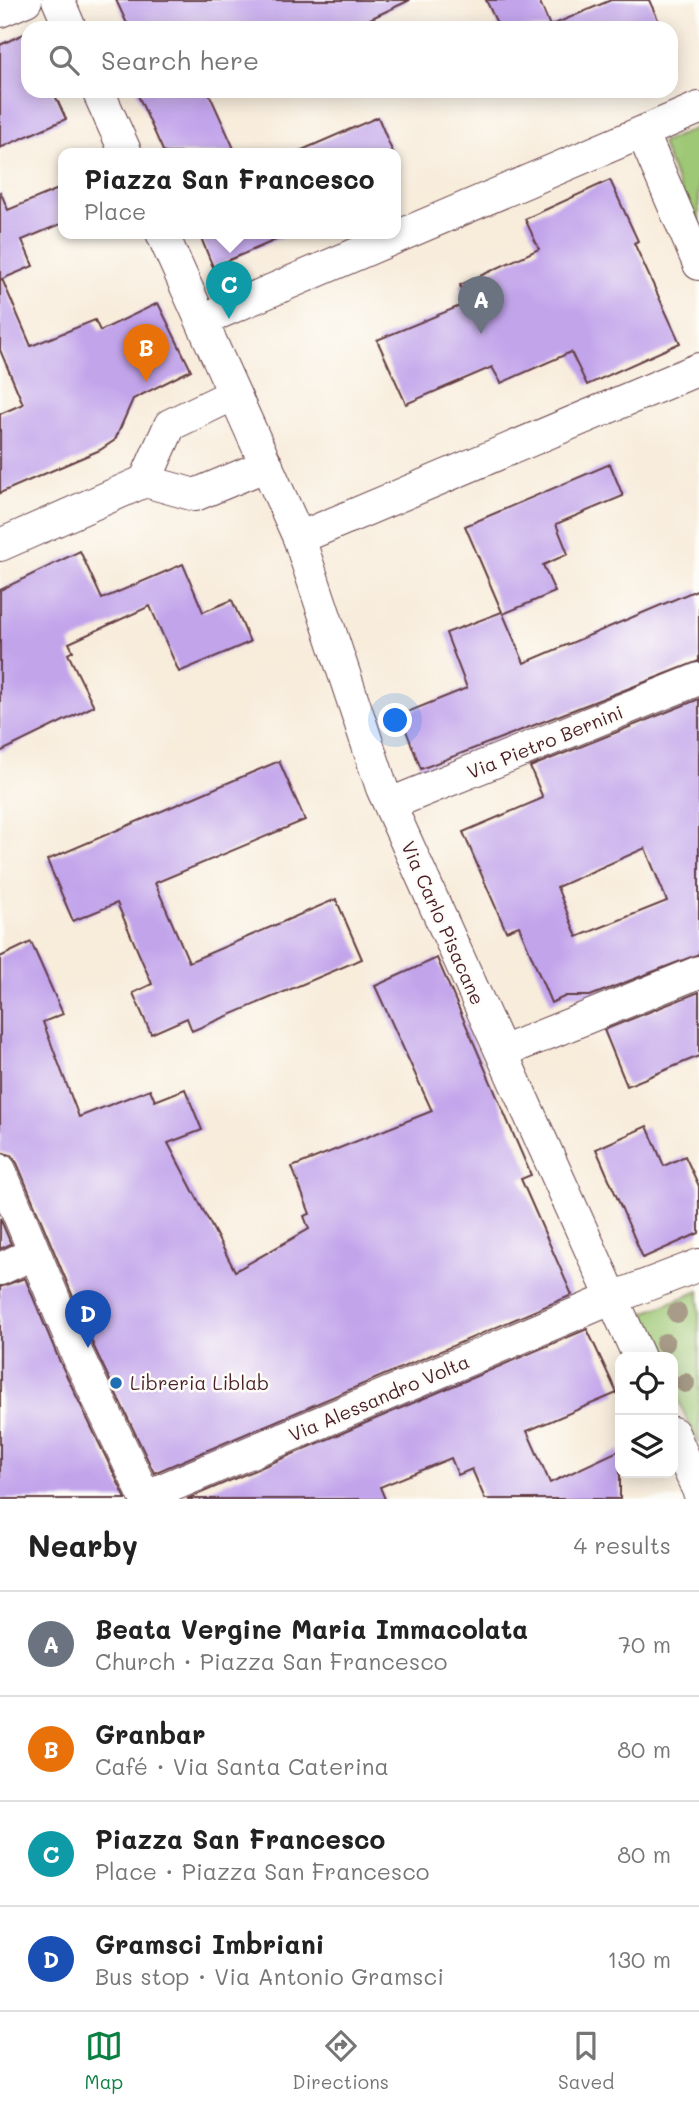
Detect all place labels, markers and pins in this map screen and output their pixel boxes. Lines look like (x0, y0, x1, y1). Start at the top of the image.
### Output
pin: C (206, 261, 252, 319)
pin: A (458, 276, 504, 334)
pin: B (123, 324, 169, 382)
pin: D (65, 1290, 111, 1348)
place label: Libreria Liblab (130, 1370, 269, 1395)
marker: Libreria Liblab (108, 1375, 124, 1391)

